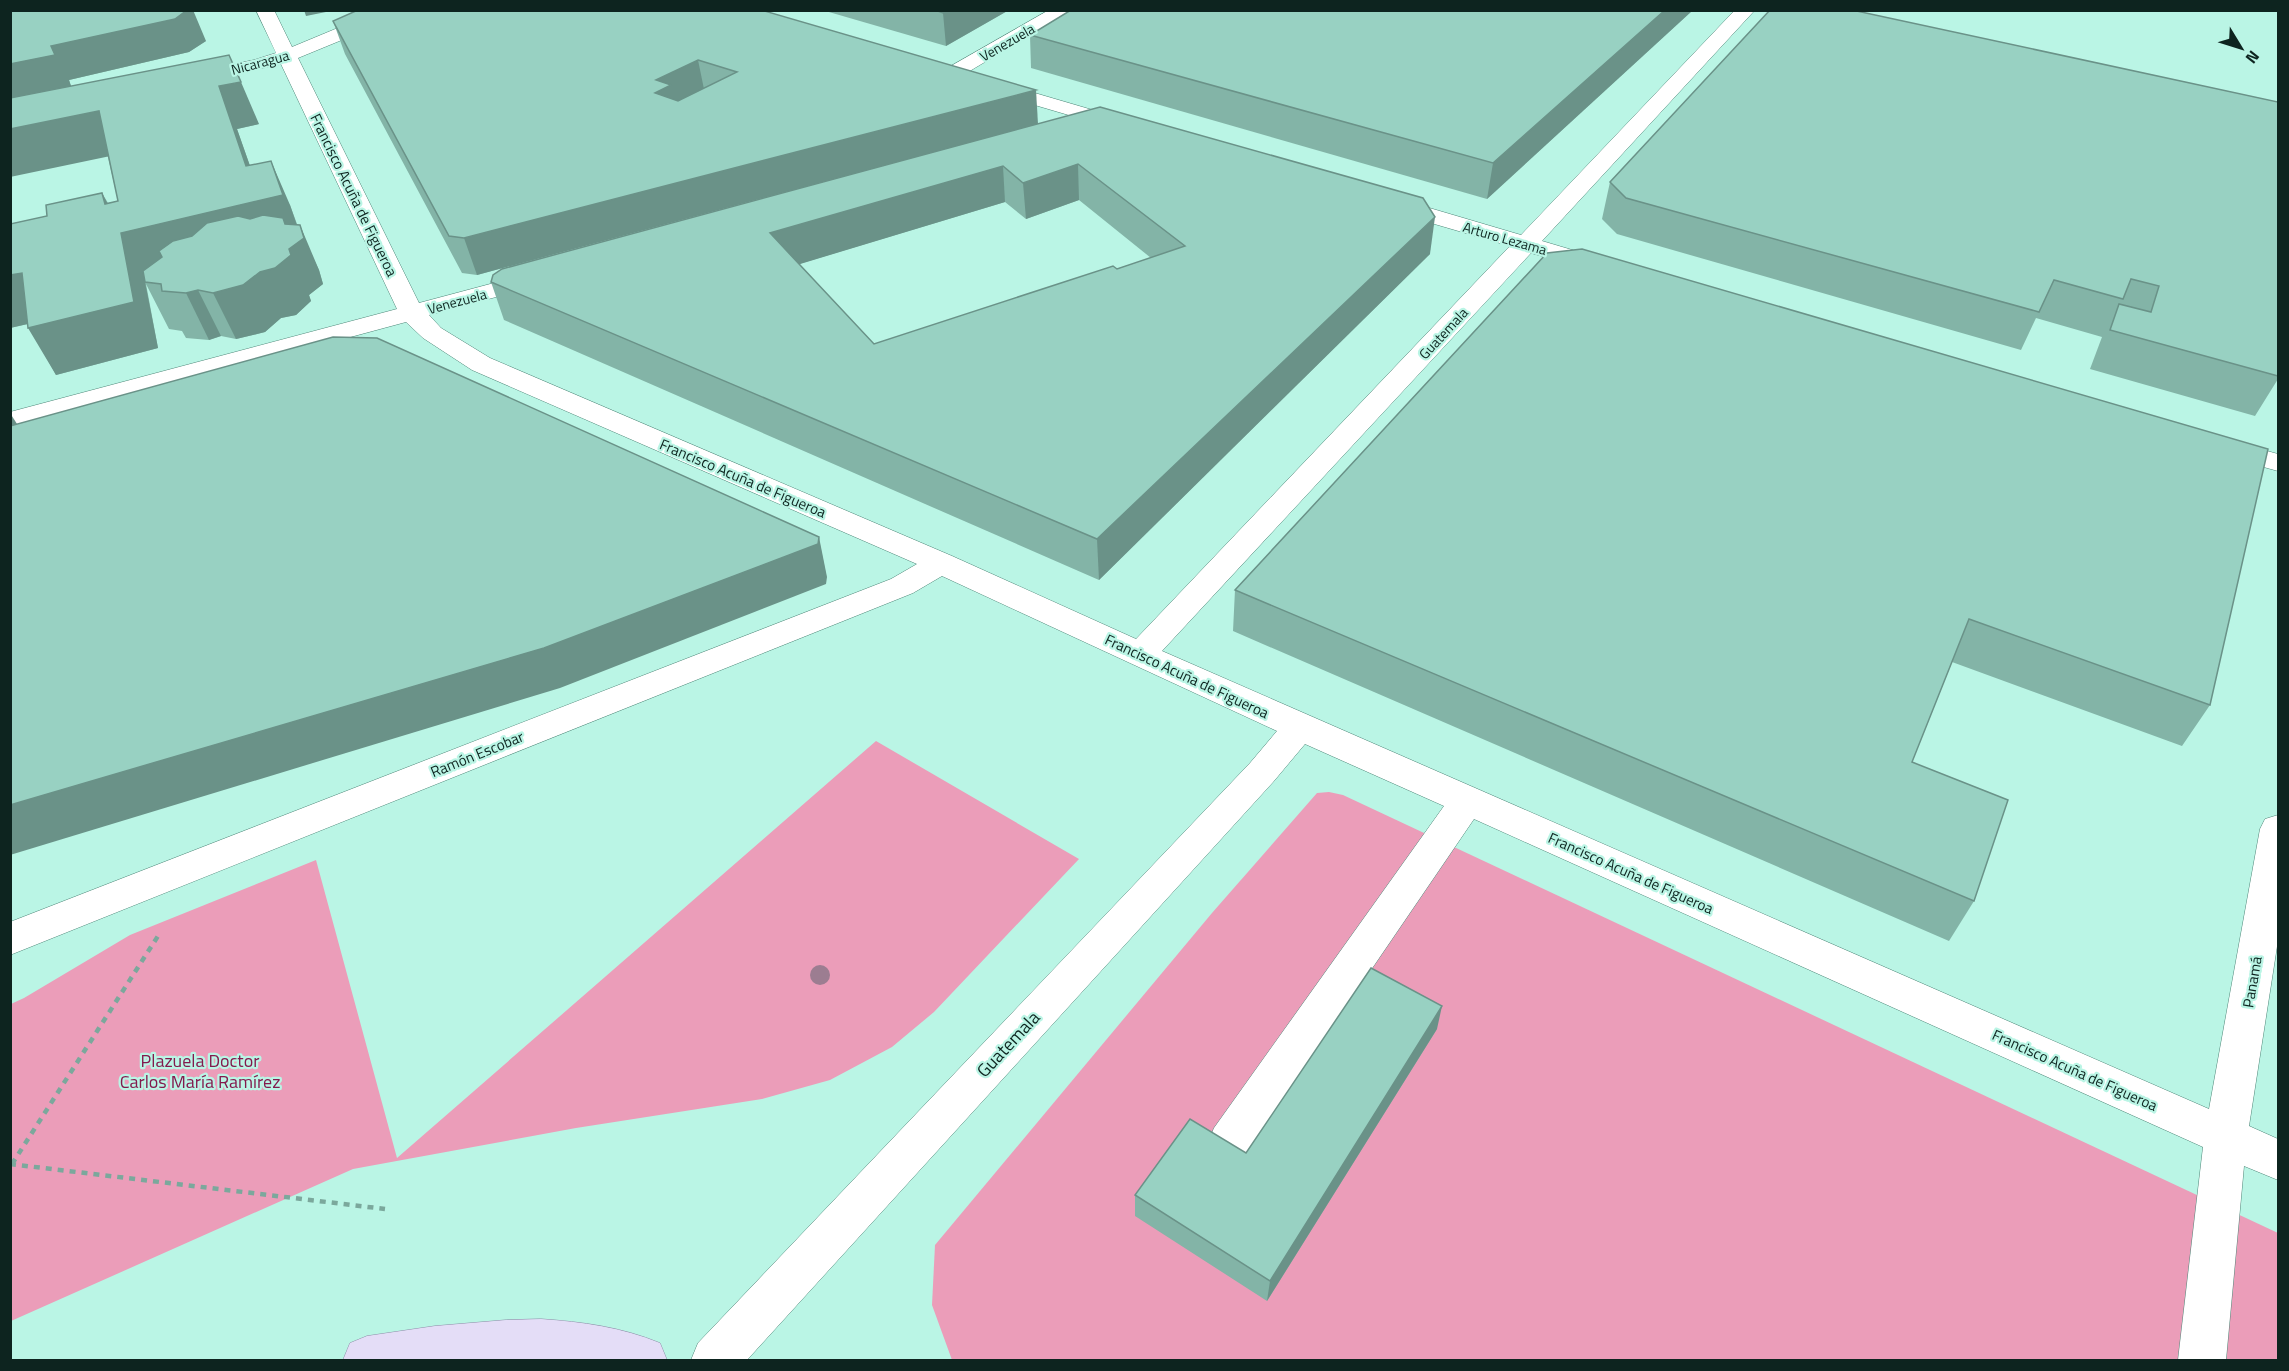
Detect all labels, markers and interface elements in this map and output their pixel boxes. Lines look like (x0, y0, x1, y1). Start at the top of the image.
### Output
street label: Venezuela (976, 18, 1038, 66)
north arrow (2211, 18, 2271, 78)
street label: Nicaragua (229, 44, 291, 80)
text: N (2240, 45, 2266, 69)
street label: Francisco Acuña de Figueroa (304, 110, 404, 281)
street label: Arturo Lezama (1461, 216, 1549, 260)
street label: Venezuela (425, 283, 489, 319)
street label: Guatemala (1413, 302, 1473, 364)
street label: Francisco Acuña de Figueroa (656, 432, 830, 524)
street label: Francisco Acuña de Figueroa (1101, 628, 1273, 724)
street label: Ramón Escobar (427, 725, 527, 783)
street label: Francisco Acuña de Figueroa (1545, 826, 1718, 920)
street label: Panamá (2236, 954, 2268, 1010)
street label: Guatemala (970, 1005, 1046, 1083)
street label: Francisco Acuña de Figueroa (1989, 1023, 2162, 1117)
park label: Plazuela Doctor Carlos María Ramírez (120, 1047, 280, 1095)

